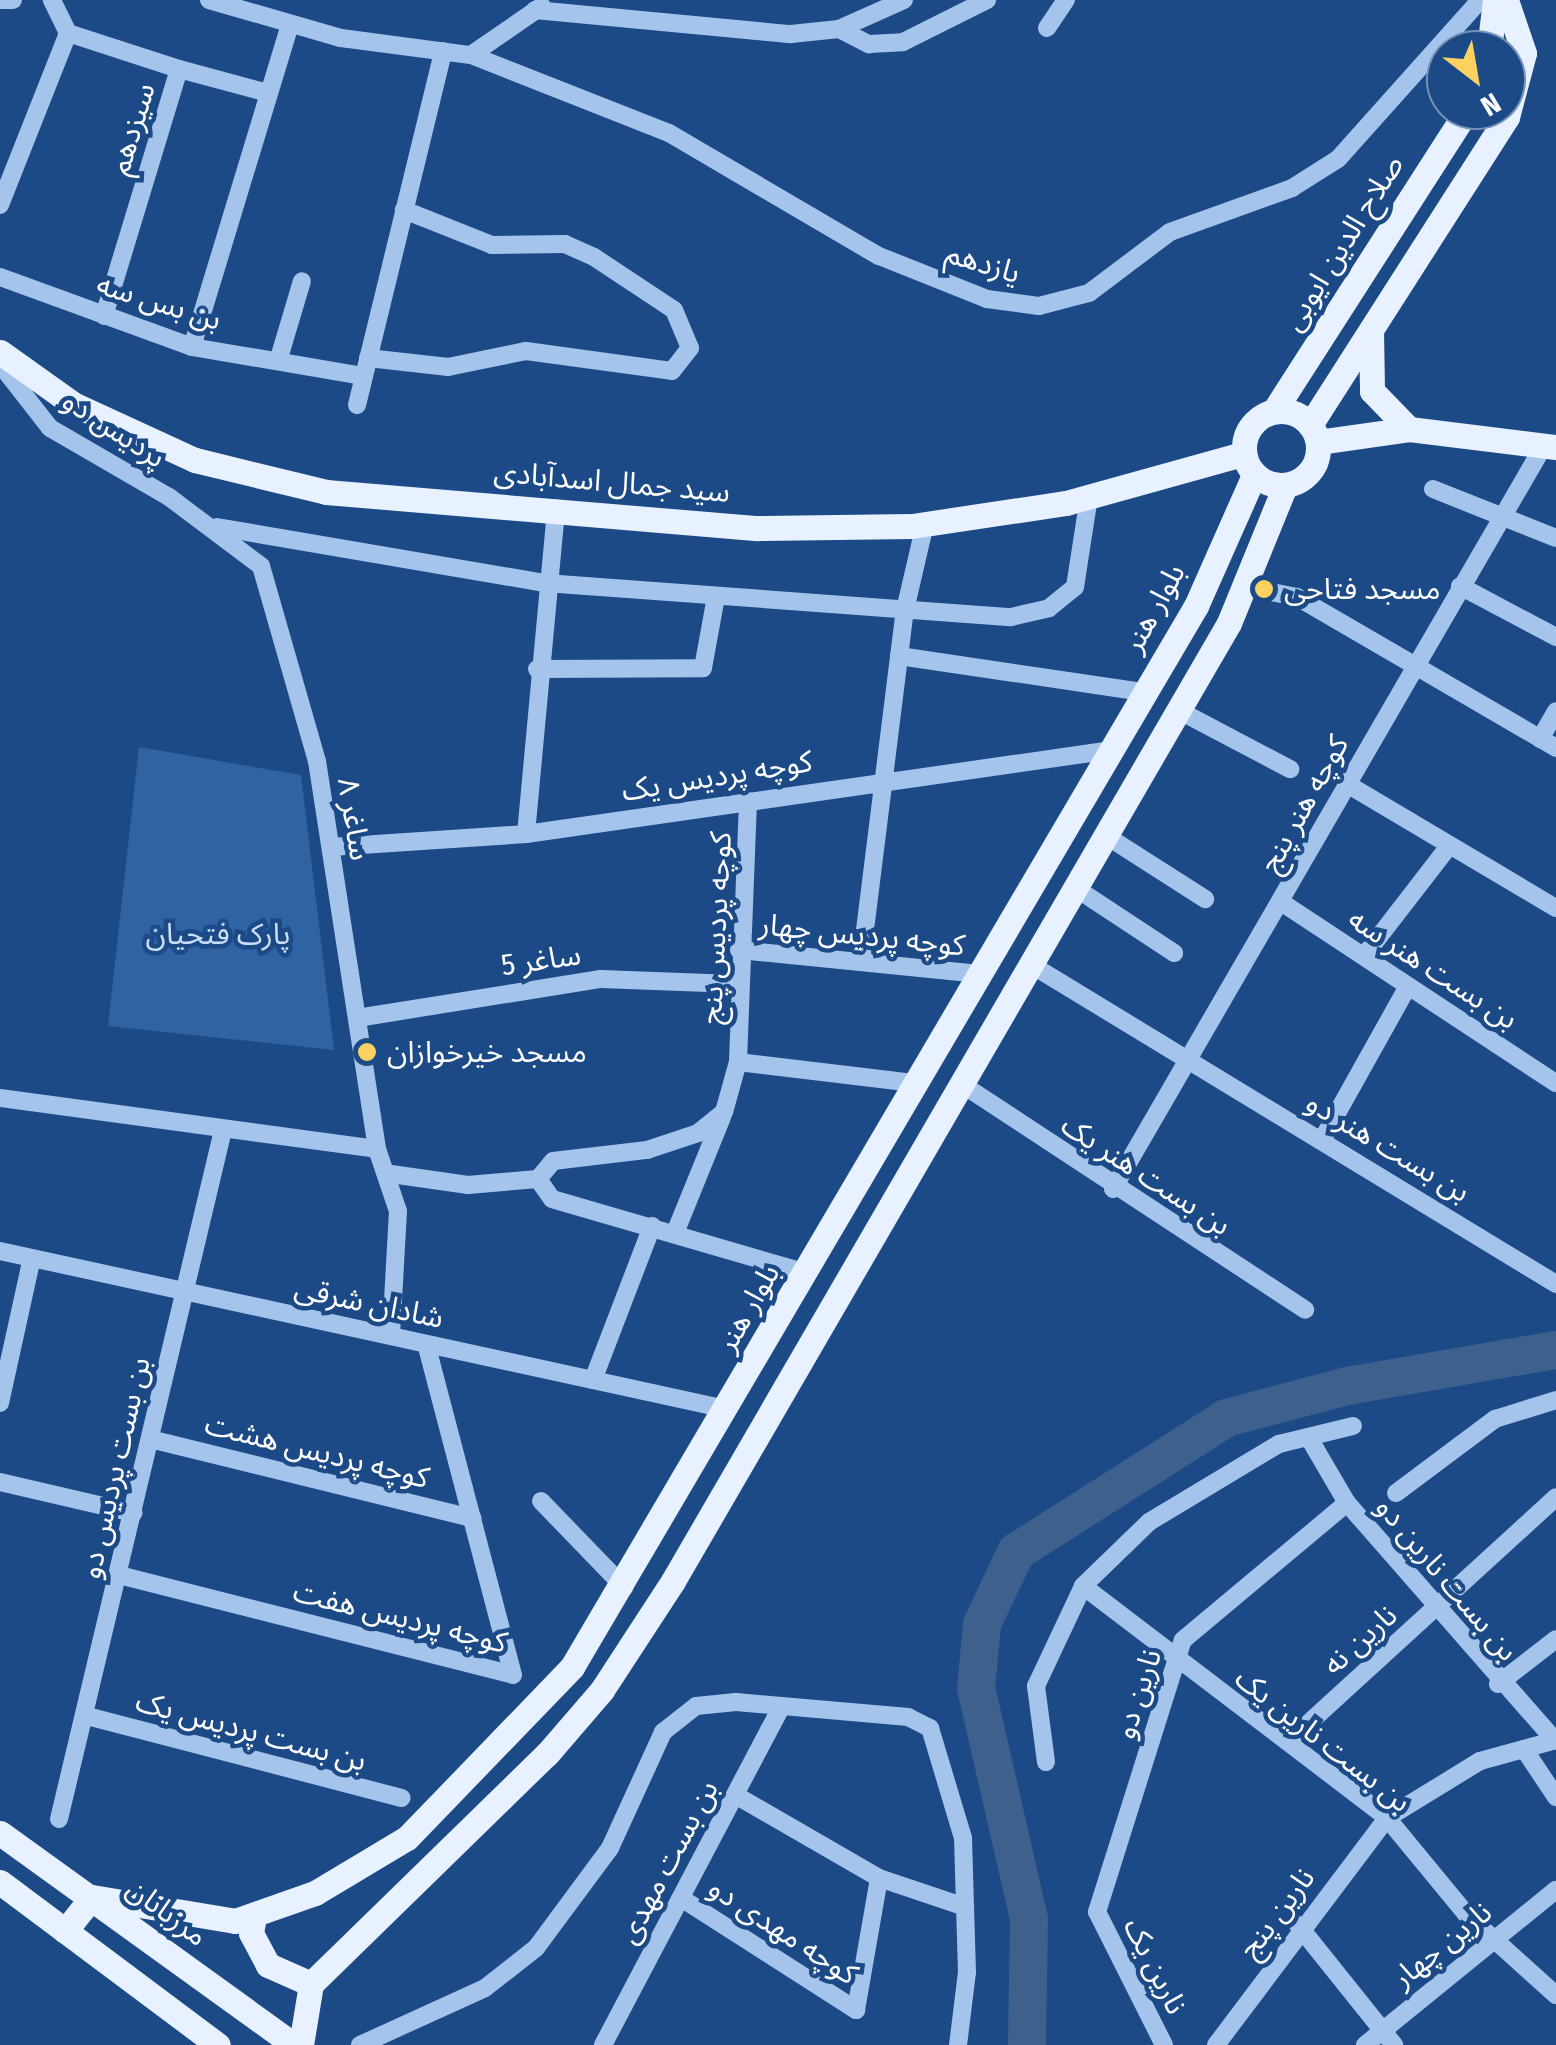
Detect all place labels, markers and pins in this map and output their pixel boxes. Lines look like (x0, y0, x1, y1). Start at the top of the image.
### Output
place label: مسجد فتاحی (1284, 571, 1440, 607)
marker: مسجد فتاحی (1253, 578, 1275, 600)
place label: مسجد خیرخوازان (387, 1034, 587, 1070)
marker: مسجد خیرخوازان (356, 1041, 378, 1063)

